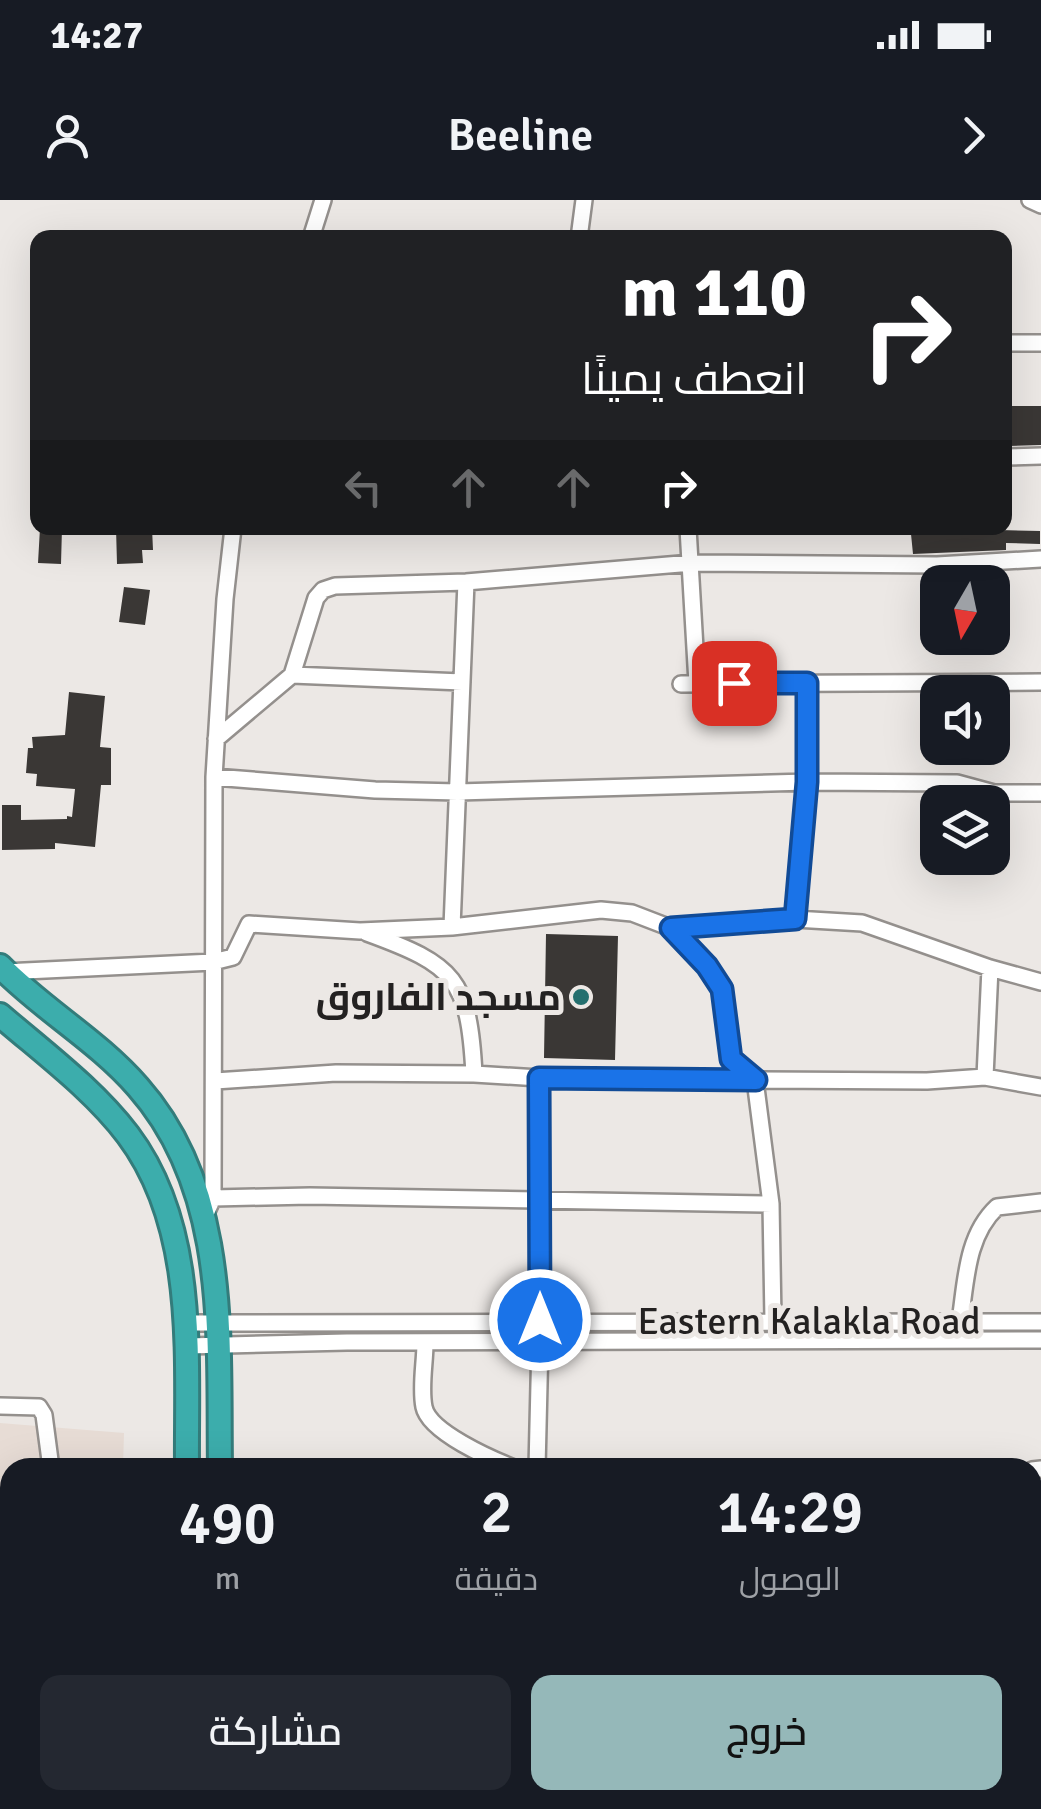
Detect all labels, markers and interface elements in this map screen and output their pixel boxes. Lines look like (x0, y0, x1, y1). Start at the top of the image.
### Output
text: 14:27 (50, 12, 143, 59)
icon: person (40, 108, 95, 163)
text: Beeline (448, 108, 593, 163)
icon: forward (946, 108, 1001, 163)
text: 110 m (622, 249, 807, 335)
icon: right (842, 270, 972, 400)
text: انعطف يمينًا (581, 352, 807, 407)
icon: left (336, 460, 391, 515)
icon: ahead (441, 460, 496, 515)
icon: ahead (546, 460, 601, 515)
icon: right (651, 460, 706, 515)
north arrow (920, 565, 1010, 655)
map controls (920, 565, 1010, 875)
pin (692, 641, 777, 726)
icon: arrive (707, 656, 762, 711)
button: sound (920, 675, 1010, 765)
button: layers (920, 785, 1010, 875)
place label: مسجد الفاروق (316, 974, 561, 1021)
marker: مسجد الفاروق (570, 986, 592, 1008)
position arrow (488, 1268, 592, 1372)
street label: Eastern Kalakla Road (637, 1298, 981, 1345)
text: 2 (480, 1476, 513, 1550)
text: 14:29 (717, 1476, 863, 1550)
text: 490 (179, 1487, 276, 1561)
text: m (215, 1559, 240, 1598)
text: دقيقة (455, 1560, 538, 1599)
text: الوصول (739, 1560, 841, 1599)
button: مشاركة (40, 1675, 511, 1790)
button: خروج (531, 1675, 1002, 1790)

